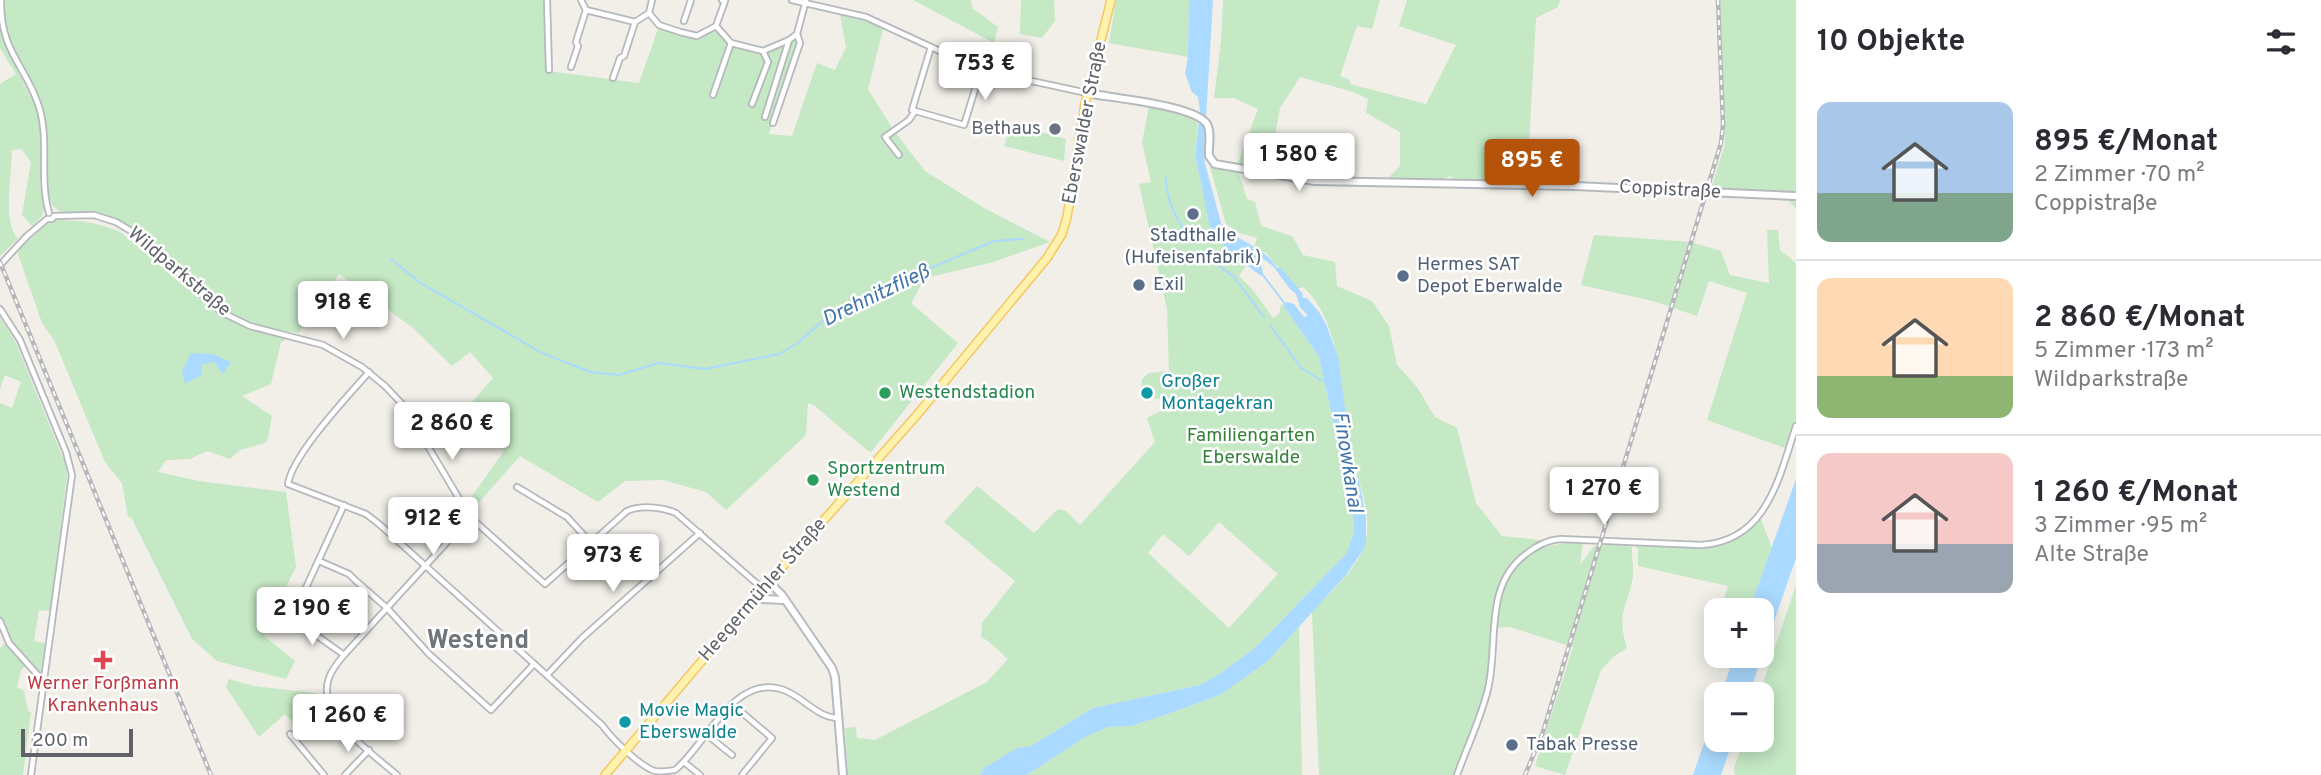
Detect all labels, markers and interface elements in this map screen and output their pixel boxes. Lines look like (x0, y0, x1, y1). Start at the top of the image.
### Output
icon: filters (2262, 23, 2300, 61)
text: 10 Objekte (1817, 24, 1965, 61)
street label: Eberswalder Straße (1057, 40, 1113, 206)
pin: 753 € (936, 42, 1034, 102)
text: 753 € (955, 50, 1015, 79)
place label: Bethaus (971, 117, 1041, 141)
marker: Bethaus (1047, 121, 1063, 137)
text: 895 €/Monat (2034, 124, 2218, 161)
icon: home (1873, 130, 1957, 214)
pin: 1 580 € (1234, 134, 1364, 193)
pin: 895 € (1483, 140, 1581, 199)
text: 1 580 € (1260, 141, 1338, 170)
text: 895 € (1501, 147, 1563, 176)
text: 2 Zimmer · 70 m² (2034, 161, 2205, 190)
street label: Coppistraße (1618, 175, 1722, 205)
text: Coppistraße (2034, 190, 2157, 219)
marker: Stadthalle (Hufeisenfabrik) (1185, 206, 1201, 222)
street label: Wildparkstraße (122, 222, 236, 322)
place label: Stadthalle (Hufeisenfabrik) (1125, 224, 1261, 270)
place label: Hermes SAT Depot Eberwalde (1417, 253, 1563, 299)
water label: Drehnitzfließ (818, 258, 935, 334)
marker: Hermes SAT Depot Eberwalde (1395, 268, 1411, 284)
place label: Exil (1153, 273, 1184, 297)
marker: Exil (1131, 277, 1147, 293)
pin: 918 € (294, 282, 392, 341)
text: 918 € (314, 289, 372, 318)
text: 2 860 €/Monat (2034, 300, 2245, 337)
icon: home (1873, 306, 1957, 390)
text: 5 Zimmer · 173 m² (2034, 337, 2214, 366)
text: Wildparkstraße (2034, 366, 2188, 395)
place label: Großer Montagekran (1161, 370, 1274, 416)
place label: Westendstadion (899, 381, 1035, 405)
marker: Westendstadion (877, 385, 893, 401)
marker: Großer Montagekran (1139, 385, 1155, 401)
pin: 2 860 € (387, 402, 517, 462)
text: 2 860 € (410, 410, 494, 439)
water label: Finowkanal (1326, 410, 1369, 516)
park label: Familiengarten Eberswalde (1187, 424, 1315, 470)
place label: Sportzentrum Westend (827, 457, 945, 503)
pin: 1 270 € (1539, 468, 1669, 527)
marker: Sportzentrum Westend (805, 472, 821, 488)
text: 1 270 € (1566, 475, 1642, 504)
text: 1 260 €/Monat (2034, 475, 2238, 512)
icon: home (1873, 481, 1957, 565)
pin: 912 € (384, 498, 482, 557)
text: 912 € (404, 505, 462, 534)
text: 3 Zimmer · 95 m² (2034, 512, 2207, 541)
street label: Heegermühler Straße (694, 513, 832, 667)
pin: 973 € (564, 534, 662, 594)
text: Alte Straße (2034, 541, 2149, 570)
text: 973 € (583, 542, 643, 571)
pin: 2 190 € (247, 588, 377, 647)
text: 2 190 € (273, 595, 351, 624)
map controls (1704, 598, 1774, 752)
button: + (1704, 598, 1774, 668)
district label: Westend (427, 625, 529, 658)
marker: Werner Forßmann Krankenhaus (93, 650, 113, 670)
place label: Werner Forßmann Krankenhaus (27, 672, 179, 718)
button: − (1704, 682, 1774, 752)
pin: 1 260 € (283, 694, 413, 754)
place label: Movie Magic Eberswalde (639, 699, 744, 745)
text: 1 260 € (309, 702, 387, 731)
marker: Movie Magic Eberswalde (617, 714, 633, 730)
scale bar (21, 726, 133, 758)
text: 200 m (32, 729, 88, 753)
place label: Tabak Presse (1526, 733, 1638, 757)
marker: Tabak Presse (1504, 737, 1520, 753)

